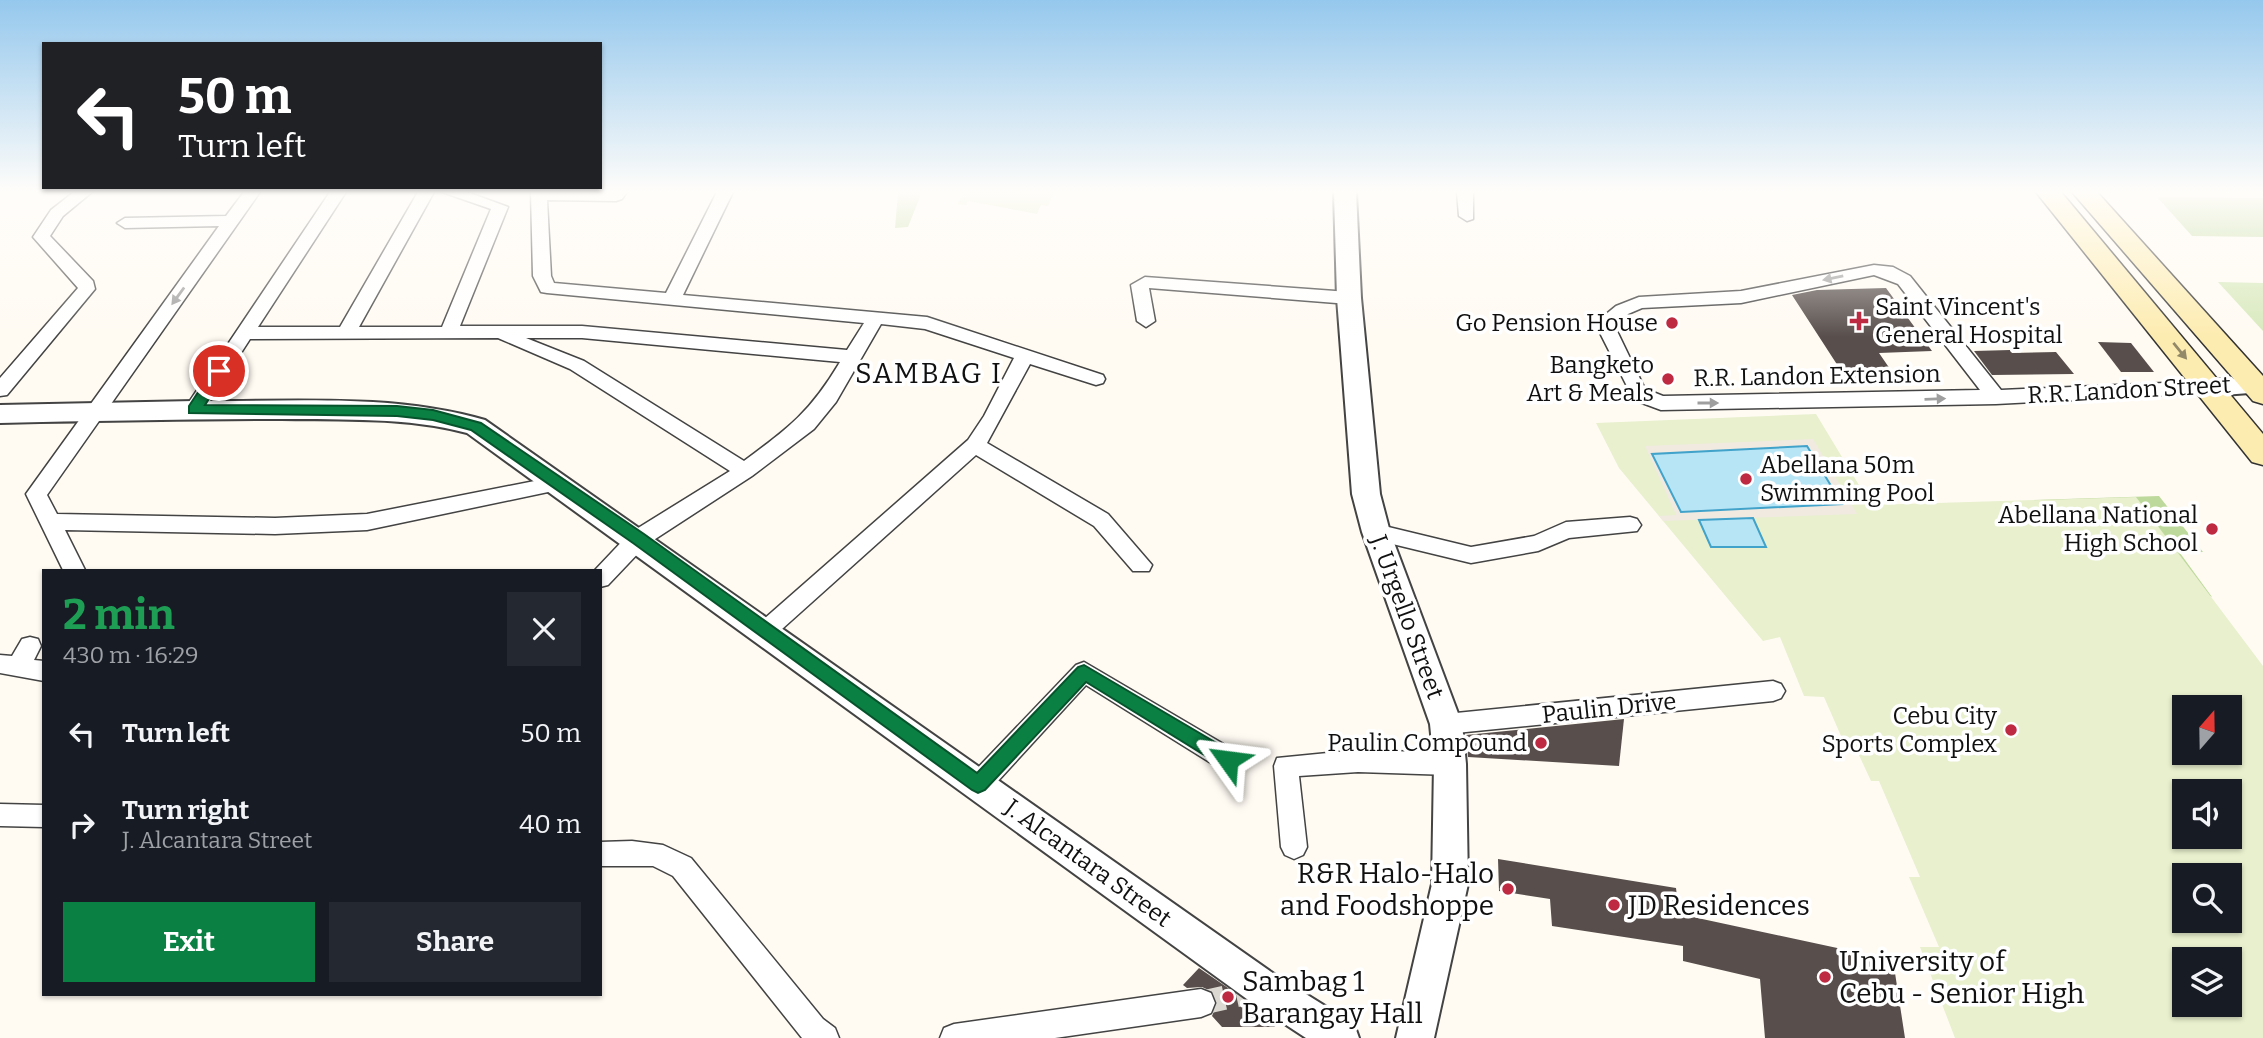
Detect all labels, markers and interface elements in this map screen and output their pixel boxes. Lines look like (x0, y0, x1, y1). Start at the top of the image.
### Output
text: 50 m (178, 67, 291, 126)
icon: left (63, 70, 154, 161)
text: Turn left (178, 127, 306, 165)
one-way arrow (1822, 273, 1844, 284)
one-way arrow (171, 287, 185, 305)
place label: Saint Vincent's General Hospital (1875, 293, 2063, 349)
place label: Go Pension House (1455, 309, 1658, 337)
marker: Saint Vincent's General Hospital (1849, 311, 1869, 331)
marker: Go Pension House (1664, 315, 1680, 331)
pin (189, 341, 249, 401)
one-way arrow (2172, 343, 2187, 360)
place label: Bangketo Art & Meals (1526, 351, 1654, 407)
icon: arrive (200, 352, 238, 390)
district label: SAMBAG I (855, 357, 1003, 390)
street label: R.R. Landon Extension (1693, 360, 1941, 392)
marker: Bangketo Art & Meals (1660, 371, 1676, 387)
street label: R.R. Landon Street (2027, 371, 2232, 409)
one-way arrow (1924, 394, 1946, 405)
one-way arrow (1697, 397, 1719, 409)
place label: Abellana 50m Swimming Pool (1760, 451, 1935, 507)
marker: Abellana 50m Swimming Pool (1738, 471, 1754, 487)
place label: Abellana National High School (1998, 501, 2198, 557)
marker: Abellana National High School (2204, 521, 2220, 537)
street label: J. Urgello Street (1364, 530, 1450, 703)
text: 2 min (63, 590, 175, 640)
button: close (507, 592, 581, 666)
text: 430 m · 16:29 (63, 641, 199, 669)
street label: Paulin Drive (1540, 687, 1678, 729)
north arrow (2172, 695, 2242, 765)
map controls (2172, 695, 2242, 1017)
place label: Cebu City Sports Complex (1822, 702, 1997, 758)
icon: left (63, 715, 101, 753)
text: Turn left (122, 718, 230, 749)
text: 50 m (520, 718, 581, 749)
marker: Cebu City Sports Complex (2003, 722, 2019, 738)
position arrow (1191, 723, 1265, 797)
place label: Paulin Compound (1327, 729, 1527, 757)
marker: Paulin Compound (1533, 735, 1549, 751)
button: sound (2172, 779, 2242, 849)
street label: J. Alcantara Street (999, 793, 1177, 933)
text: Turn right (122, 795, 249, 826)
icon: right (63, 806, 101, 844)
text: 40 m (519, 809, 581, 840)
text: J. Alcantara Street (122, 826, 312, 854)
place label: R&R Halo-Halo and Foodshoppe (1280, 857, 1494, 922)
button: search (2172, 863, 2242, 933)
marker: R&R Halo-Halo and Foodshoppe (1500, 881, 1516, 897)
place label: JD Residences (1627, 889, 1810, 922)
marker: JD Residences (1606, 897, 1622, 913)
button: Exit (63, 902, 315, 982)
button: Share (329, 902, 581, 982)
place label: University of Cebu - Senior High (1839, 945, 2084, 1010)
button: layers (2172, 947, 2242, 1017)
place label: Sambag 1 Barangay Hall (1242, 965, 1423, 1030)
marker: University of Cebu - Senior High (1817, 969, 1833, 985)
marker: Sambag 1 Barangay Hall (1220, 989, 1236, 1005)

